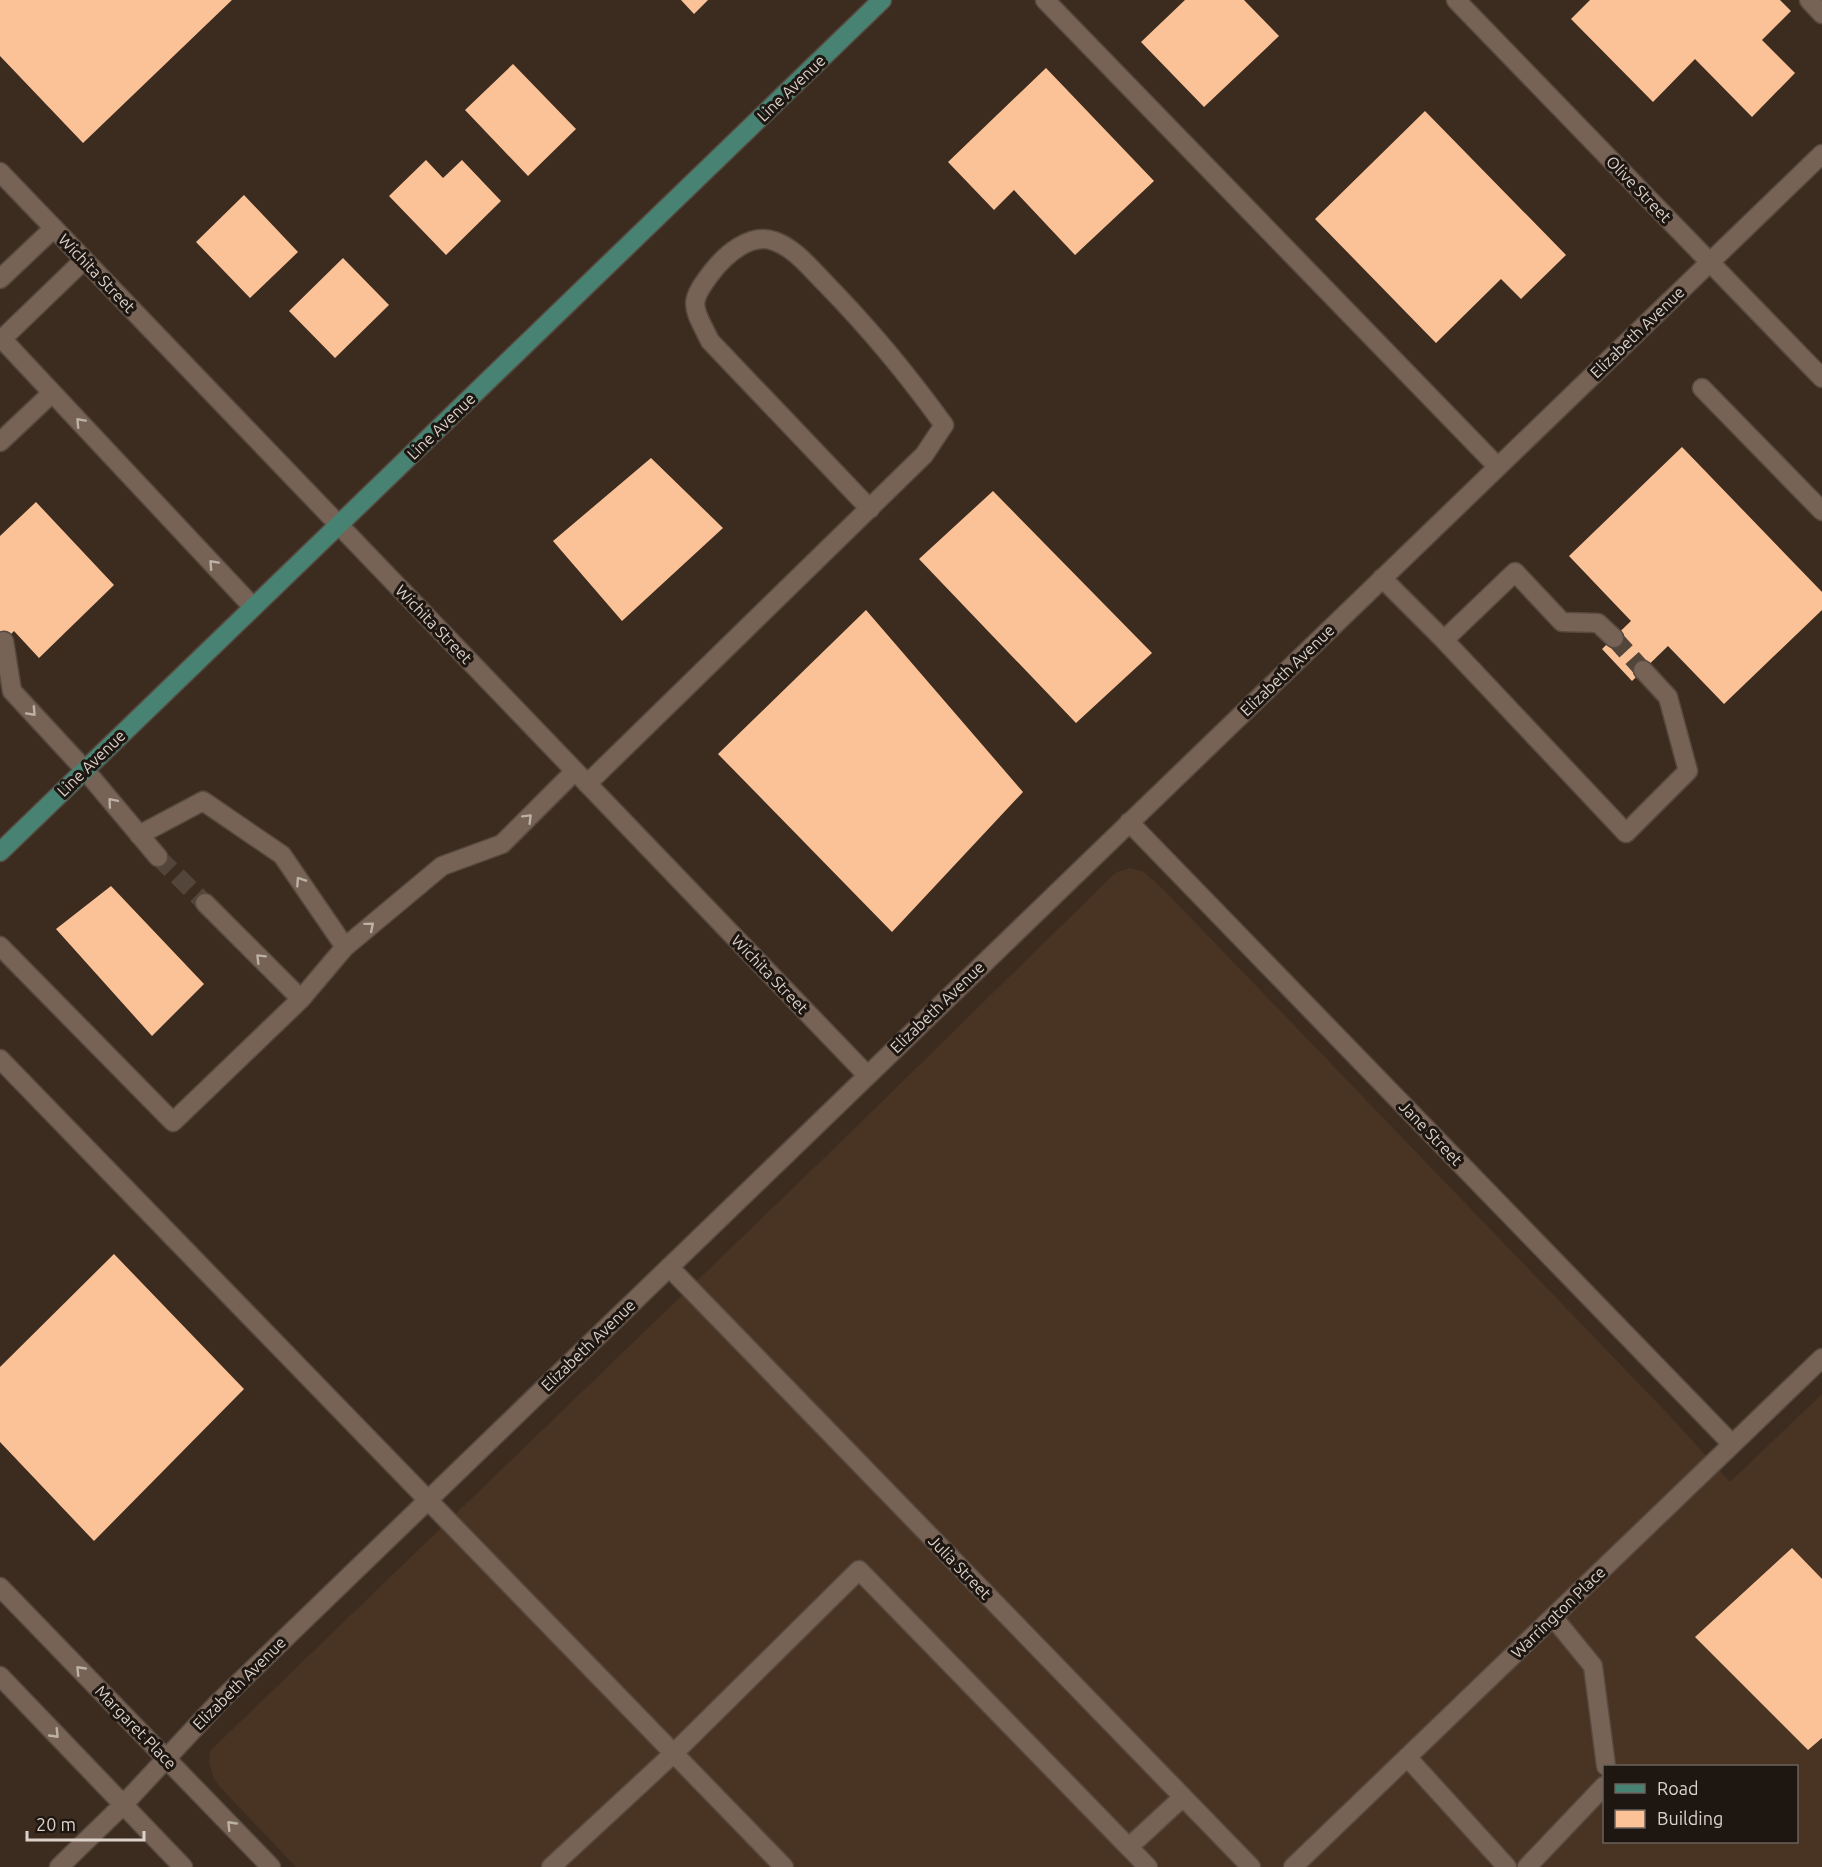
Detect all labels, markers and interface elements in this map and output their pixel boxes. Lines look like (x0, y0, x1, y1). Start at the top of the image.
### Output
street label: Line Avenue (753, 51, 829, 125)
street label: Olive Street (1603, 152, 1676, 226)
street label: Wichita Street (55, 230, 139, 317)
street label: Elizabeth Avenue (1586, 283, 1688, 381)
street label: Line Avenue (403, 389, 479, 463)
one-way arrow (76, 419, 87, 429)
one-way arrow (210, 561, 221, 572)
street label: Wichita Street (392, 581, 476, 668)
street label: Elizabeth Avenue (1236, 621, 1338, 719)
one-way arrow (25, 706, 36, 716)
street label: Line Avenue (53, 726, 129, 800)
one-way arrow (108, 798, 119, 809)
one-way arrow (521, 814, 532, 825)
one-way arrow (296, 877, 307, 888)
one-way arrow (363, 923, 374, 934)
street label: Wichita Street (728, 931, 812, 1018)
one-way arrow (256, 954, 267, 964)
street label: Elizabeth Avenue (886, 958, 988, 1056)
street label: Jane Street (1396, 1097, 1467, 1169)
street label: Elizabeth Avenue (537, 1296, 639, 1394)
street label: Julia Street (925, 1531, 995, 1603)
street label: Warrington Place (1507, 1563, 1609, 1661)
street label: Elizabeth Avenue (189, 1633, 289, 1733)
one-way arrow (77, 1666, 88, 1677)
street label: Margaret Place (92, 1682, 180, 1772)
one-way arrow (48, 1727, 59, 1737)
legend (1603, 1765, 1798, 1843)
text: Road (1657, 1778, 1699, 1798)
scale bar (27, 1804, 144, 1842)
text: Building (1657, 1808, 1723, 1828)
text: 20 m (36, 1814, 76, 1834)
one-way arrow (227, 1821, 238, 1832)

